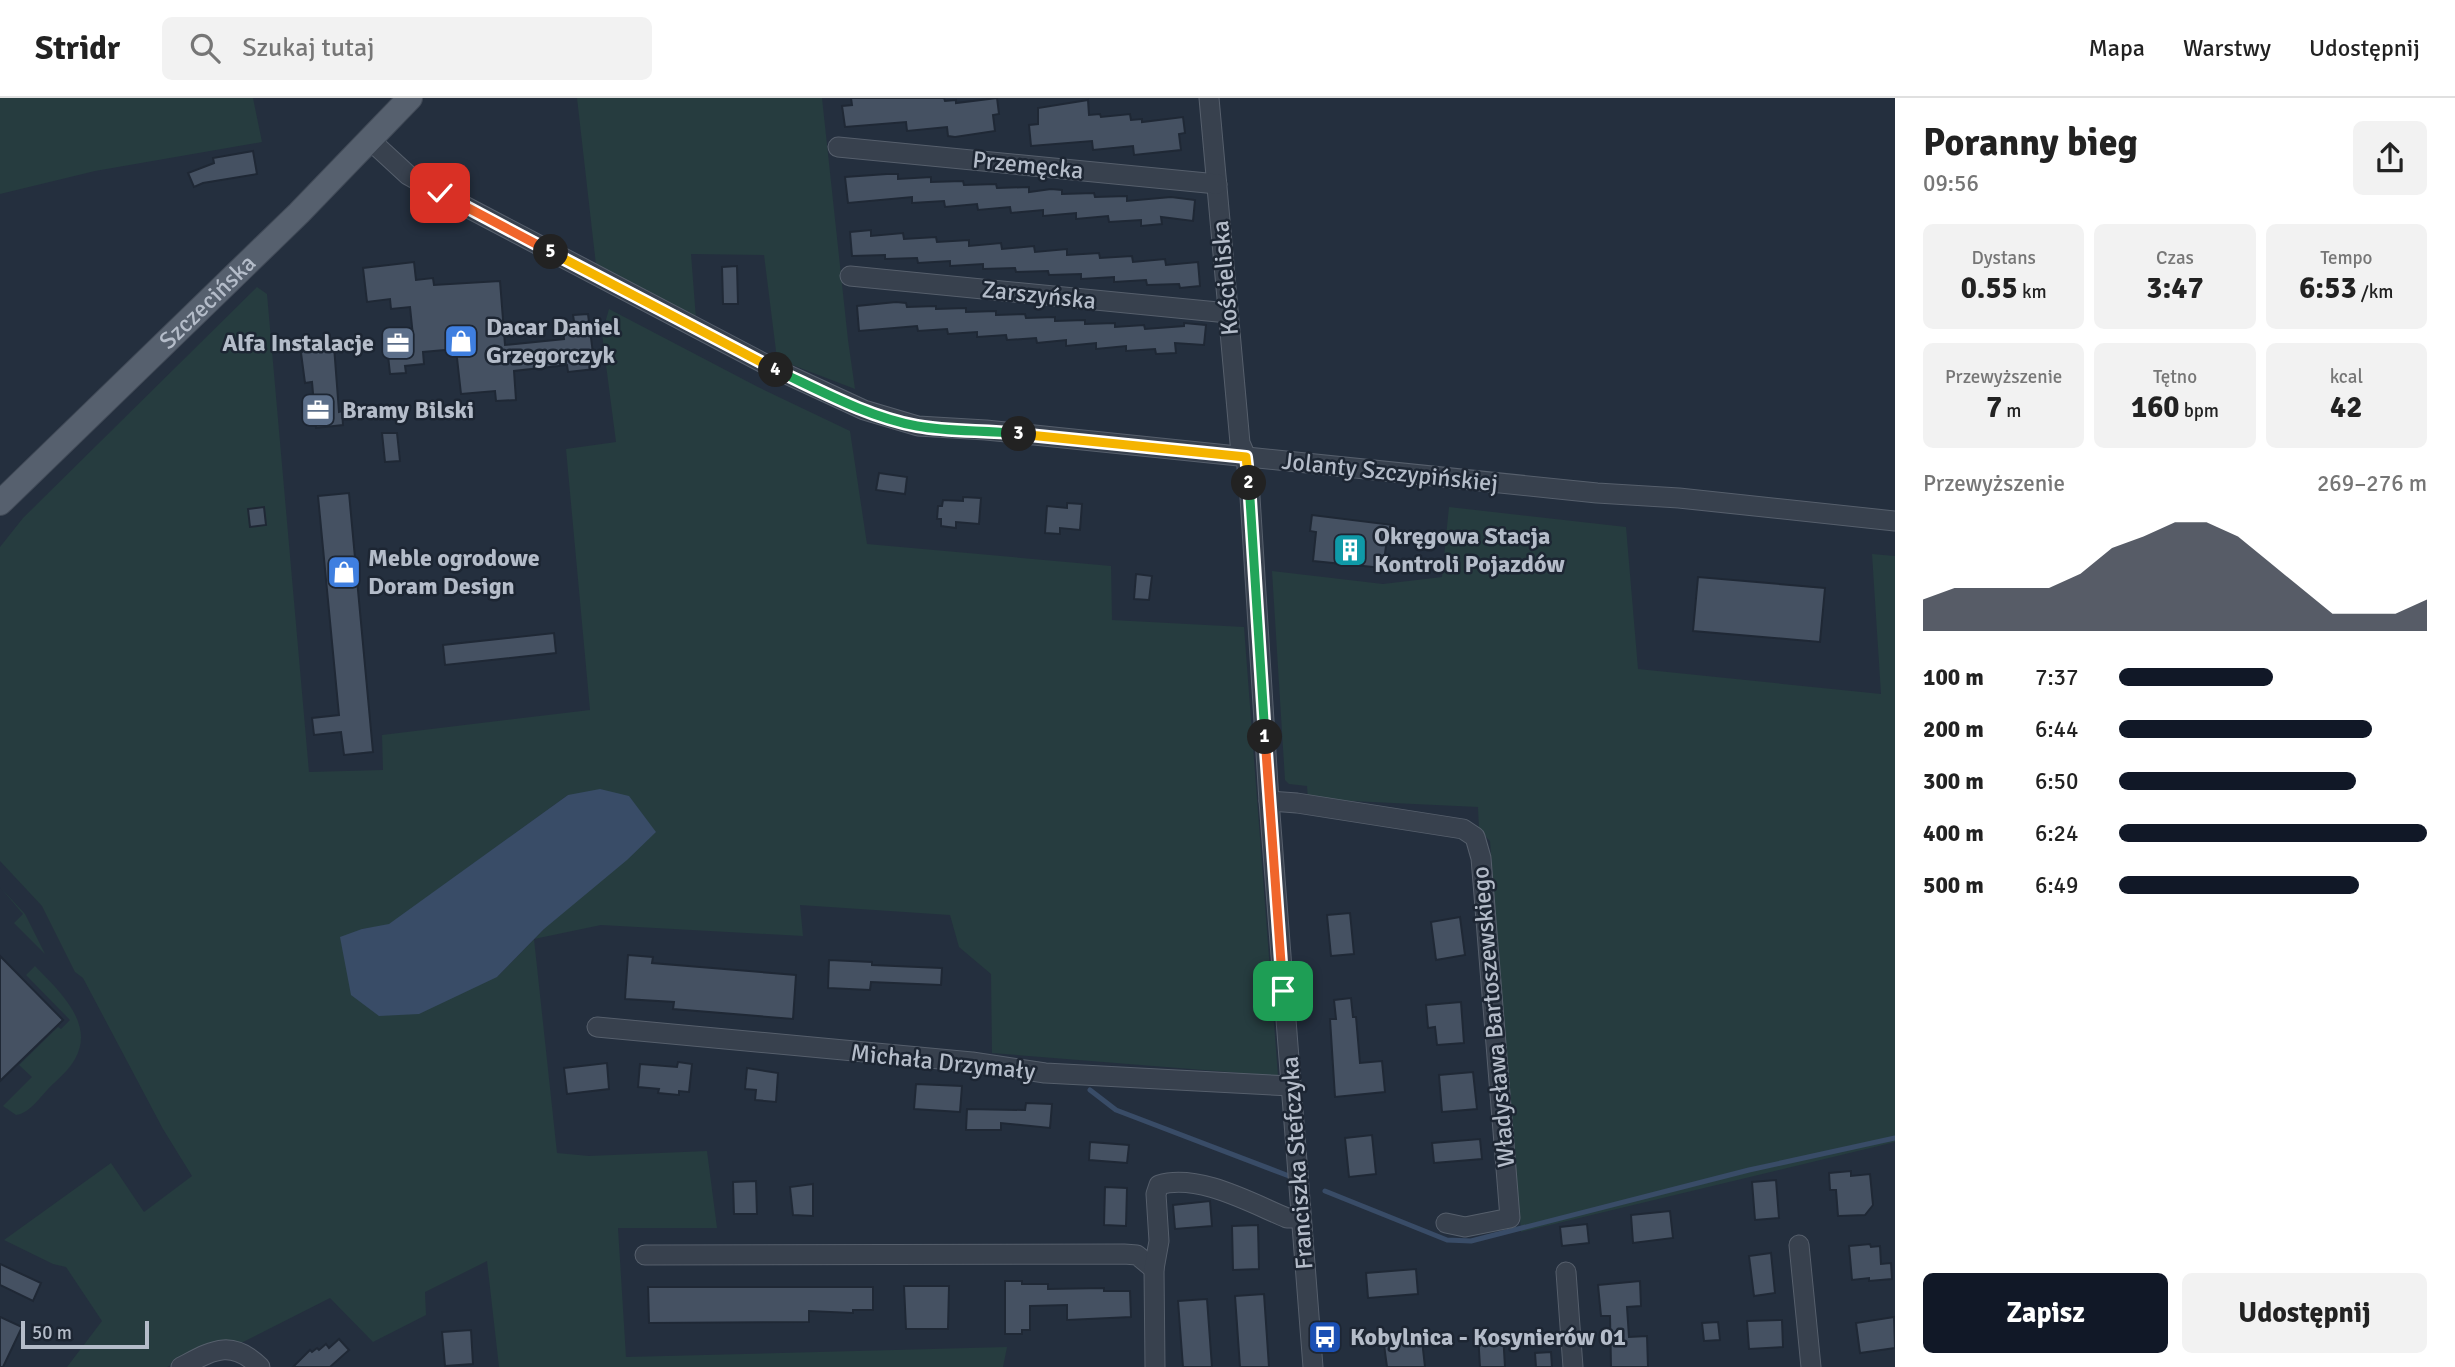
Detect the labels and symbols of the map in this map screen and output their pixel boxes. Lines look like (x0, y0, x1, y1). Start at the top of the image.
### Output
street label: Przemęcka (971, 144, 1085, 186)
pin (410, 163, 470, 223)
street label: Kościeliska (1205, 219, 1245, 337)
pin: 5 (534, 234, 568, 270)
street label: Szczecińska (153, 248, 262, 355)
street label: Zarszyńska (981, 274, 1097, 316)
place label: Dacar Daniel Grzegorczyk (486, 312, 621, 370)
shop icon: Dacar Daniel Grzegorczyk (442, 322, 480, 360)
office icon: Alfa Instalacje (379, 324, 417, 362)
place label: Alfa Instalacje (222, 328, 374, 358)
pin: 4 (758, 352, 794, 388)
office icon: Bramy Bilski (299, 391, 337, 429)
place label: Bramy Bilski (342, 395, 474, 425)
pin: 3 (1002, 416, 1036, 452)
street label: Jolanty Szczypińskiej (1280, 446, 1500, 498)
pin: 2 (1232, 466, 1266, 500)
place label: Okręgowa Stacja Kontroli Pojazdów (1374, 521, 1565, 579)
building icon: Okręgowa Stacja Kontroli Pojazdów (1331, 531, 1369, 569)
place label: Meble ogrodowe Doram Design (368, 543, 540, 601)
shop icon: Meble ogrodowe Doram Design (325, 553, 363, 591)
pin: 1 (1248, 720, 1282, 754)
street label: Władysława Bartoszewskiego (1465, 865, 1521, 1169)
pin (1253, 961, 1313, 1021)
street label: Michała Drzymały (849, 1037, 1037, 1087)
street label: Franciszka Stefczyka (1275, 1055, 1319, 1271)
scale bar (21, 1318, 149, 1350)
bus stop icon: Kobylnica - Kosynierów 01 (1306, 1318, 1344, 1356)
place label: Kobylnica - Kosynierów 01 (1350, 1322, 1626, 1352)

